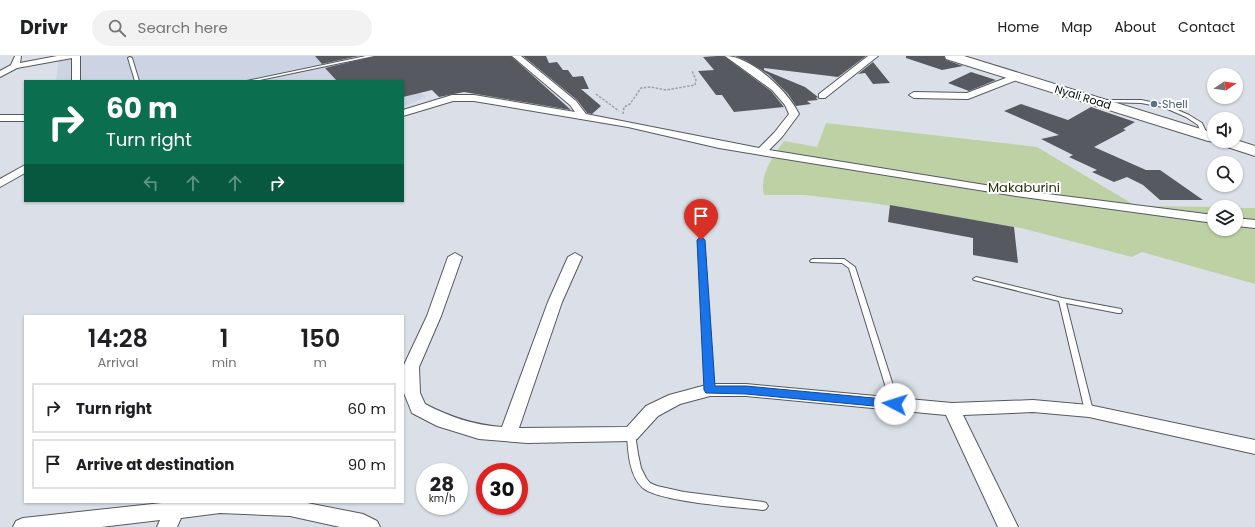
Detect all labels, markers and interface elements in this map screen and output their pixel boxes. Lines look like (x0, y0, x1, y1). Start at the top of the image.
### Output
search box (92, 10, 372, 46)
text: Drivr (20, 14, 68, 41)
icon: search (106, 17, 128, 39)
text: Search here (138, 17, 228, 38)
text: Home (997, 17, 1039, 37)
text: Map (1061, 17, 1092, 37)
text: About (1114, 17, 1156, 37)
text: Contact (1178, 17, 1235, 37)
north arrow (1207, 68, 1243, 104)
map controls (1207, 68, 1243, 236)
street label: Nyali Road (1053, 81, 1113, 113)
text: 60 m (106, 89, 178, 128)
icon: right (40, 96, 92, 148)
place label: Shell (1162, 96, 1188, 112)
marker: Shell (1149, 99, 1159, 109)
button: sound (1207, 112, 1243, 148)
text: Turn right (106, 127, 192, 152)
button: search (1207, 156, 1243, 192)
icon: left (140, 172, 162, 194)
icon: ahead (182, 172, 204, 194)
icon: ahead (224, 172, 246, 194)
icon: right (266, 172, 288, 194)
park label: Makaburini (988, 178, 1060, 197)
pin (684, 199, 718, 240)
button: layers (1207, 200, 1243, 236)
icon: arrive (690, 205, 712, 227)
text: 14:28 (88, 322, 148, 355)
text: 1 (220, 322, 229, 355)
text: 150 (300, 322, 340, 355)
text: Arrival (97, 353, 138, 372)
text: min (212, 353, 237, 372)
text: m (314, 353, 327, 372)
position arrow (874, 383, 916, 425)
icon: right (42, 397, 64, 419)
text: Turn right (76, 398, 152, 419)
text: 60 m (348, 398, 386, 419)
icon: arrive (42, 453, 64, 475)
text: Arrive at destination (76, 454, 234, 475)
text: 90 m (348, 454, 386, 475)
speed limit sign: 30 (476, 463, 528, 515)
text: 28 (430, 470, 454, 498)
text: km/h (429, 491, 455, 506)

